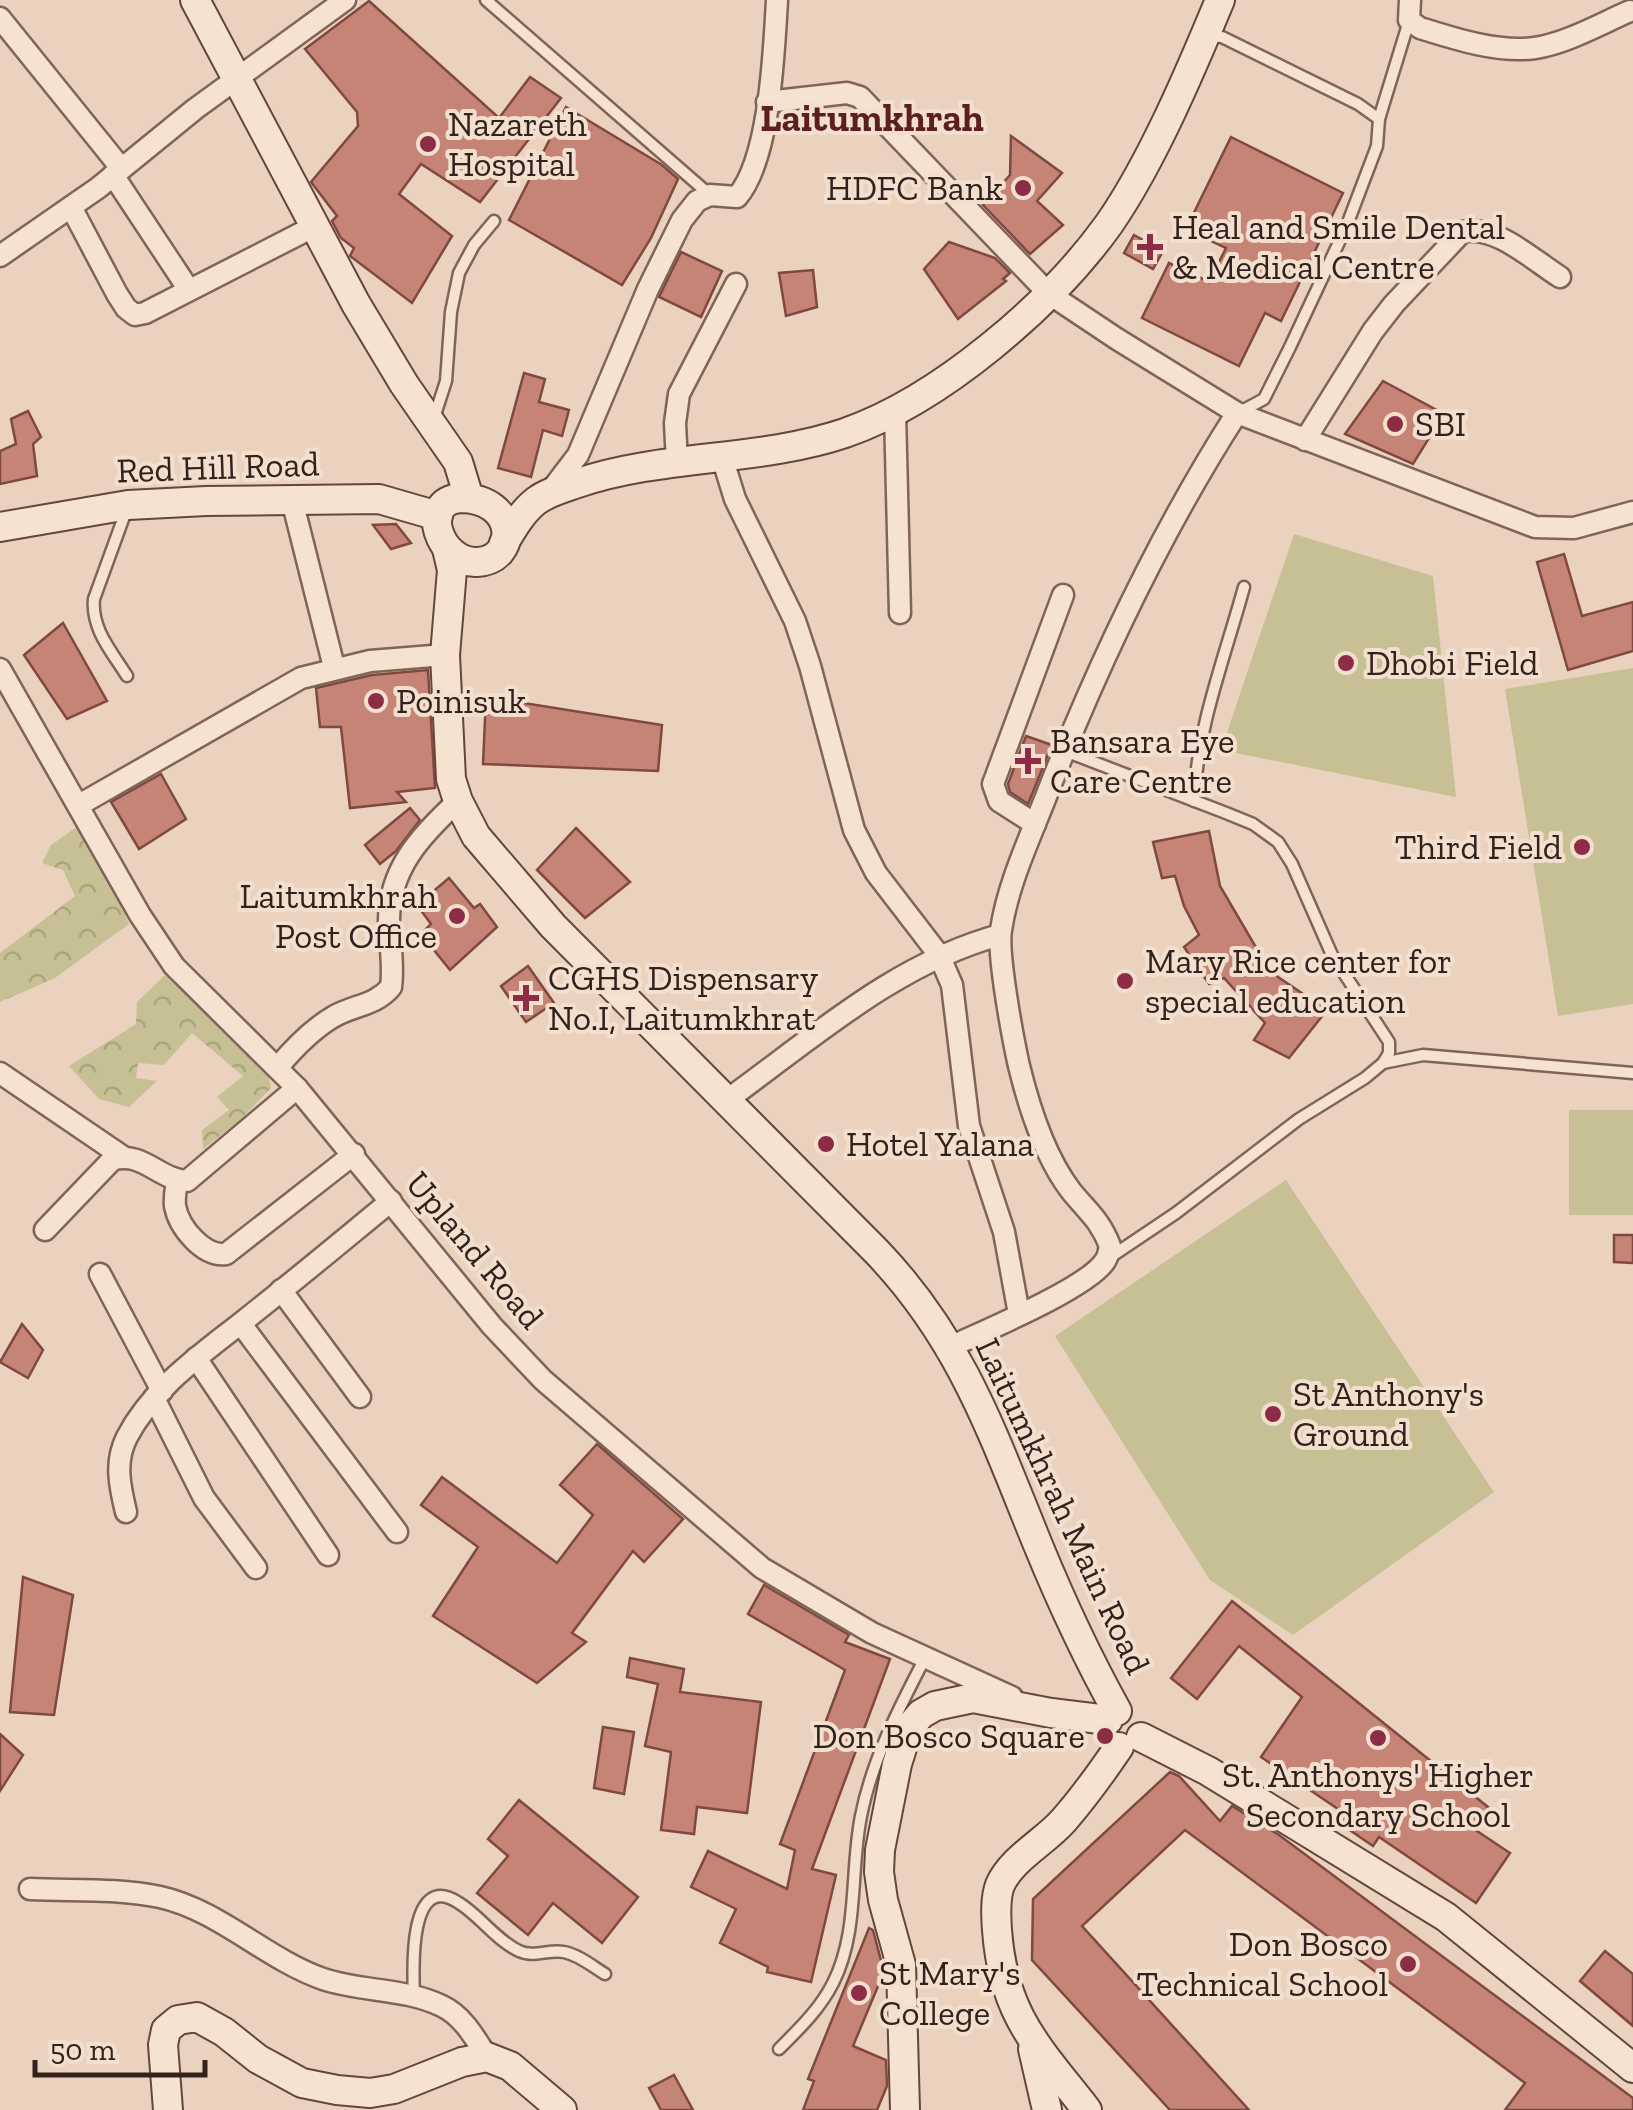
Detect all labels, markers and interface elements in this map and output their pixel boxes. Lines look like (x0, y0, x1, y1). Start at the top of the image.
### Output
district label: Laitumkhrah (760, 95, 984, 141)
place label: Nazareth Hospital (448, 103, 587, 185)
marker: Nazareth Hospital (417, 133, 439, 155)
place label: HDFC Bank (826, 167, 1003, 209)
marker: HDFC Bank (1012, 177, 1034, 199)
place label: Heal and Smile Dental & Medical Centre (1172, 206, 1505, 288)
marker: Heal and Smile Dental & Medical Centre (1137, 234, 1163, 260)
place label: SBI (1415, 403, 1466, 445)
marker: SBI (1384, 413, 1406, 435)
street label: Red Hill Road (116, 442, 320, 492)
place label: Dhobi Field (1366, 642, 1539, 684)
marker: Dhobi Field (1335, 652, 1357, 674)
place label: Poinisuk (396, 680, 526, 722)
marker: Poinisuk (365, 690, 387, 712)
place label: Bansara Eye Care Centre (1050, 720, 1234, 802)
marker: Bansara Eye Care Centre (1015, 748, 1041, 774)
place label: Third Field (1395, 826, 1562, 868)
marker: Third Field (1571, 836, 1593, 858)
place label: Laitumkhrah Post Office (239, 875, 437, 957)
marker: Laitumkhrah Post Office (446, 905, 468, 927)
place label: Mary Rice center for special education (1145, 940, 1452, 1022)
place label: CGHS Dispensary No.I, Laitumkhrat (548, 957, 818, 1039)
marker: Mary Rice center for special education (1114, 970, 1136, 992)
marker: CGHS Dispensary No.I, Laitumkhrat (513, 985, 539, 1011)
place label: Hotel Yalana (846, 1123, 1034, 1165)
marker: Hotel Yalana (815, 1133, 837, 1155)
street label: Upland Road (397, 1163, 553, 1337)
street label: Laitumkhrah Main Road (967, 1331, 1159, 1681)
place label: St Anthony's Ground (1293, 1373, 1484, 1455)
marker: St Anthony's Ground (1262, 1403, 1284, 1425)
place label: Don Bosco Square (813, 1715, 1085, 1757)
marker: Don Bosco Square (1094, 1725, 1116, 1747)
marker: St. Anthonys' Higher Secondary School (1367, 1727, 1389, 1749)
place label: St. Anthonys' Higher Secondary School (1222, 1754, 1534, 1836)
place label: Don Bosco Technical School (1136, 1923, 1388, 2005)
place label: St Mary's College (879, 1952, 1021, 2034)
marker: Don Bosco Technical School (1397, 1953, 1419, 1975)
marker: St Mary's College (848, 1982, 870, 2004)
scale bar (35, 2015, 205, 2077)
text: 50 m (50, 2032, 115, 2068)

